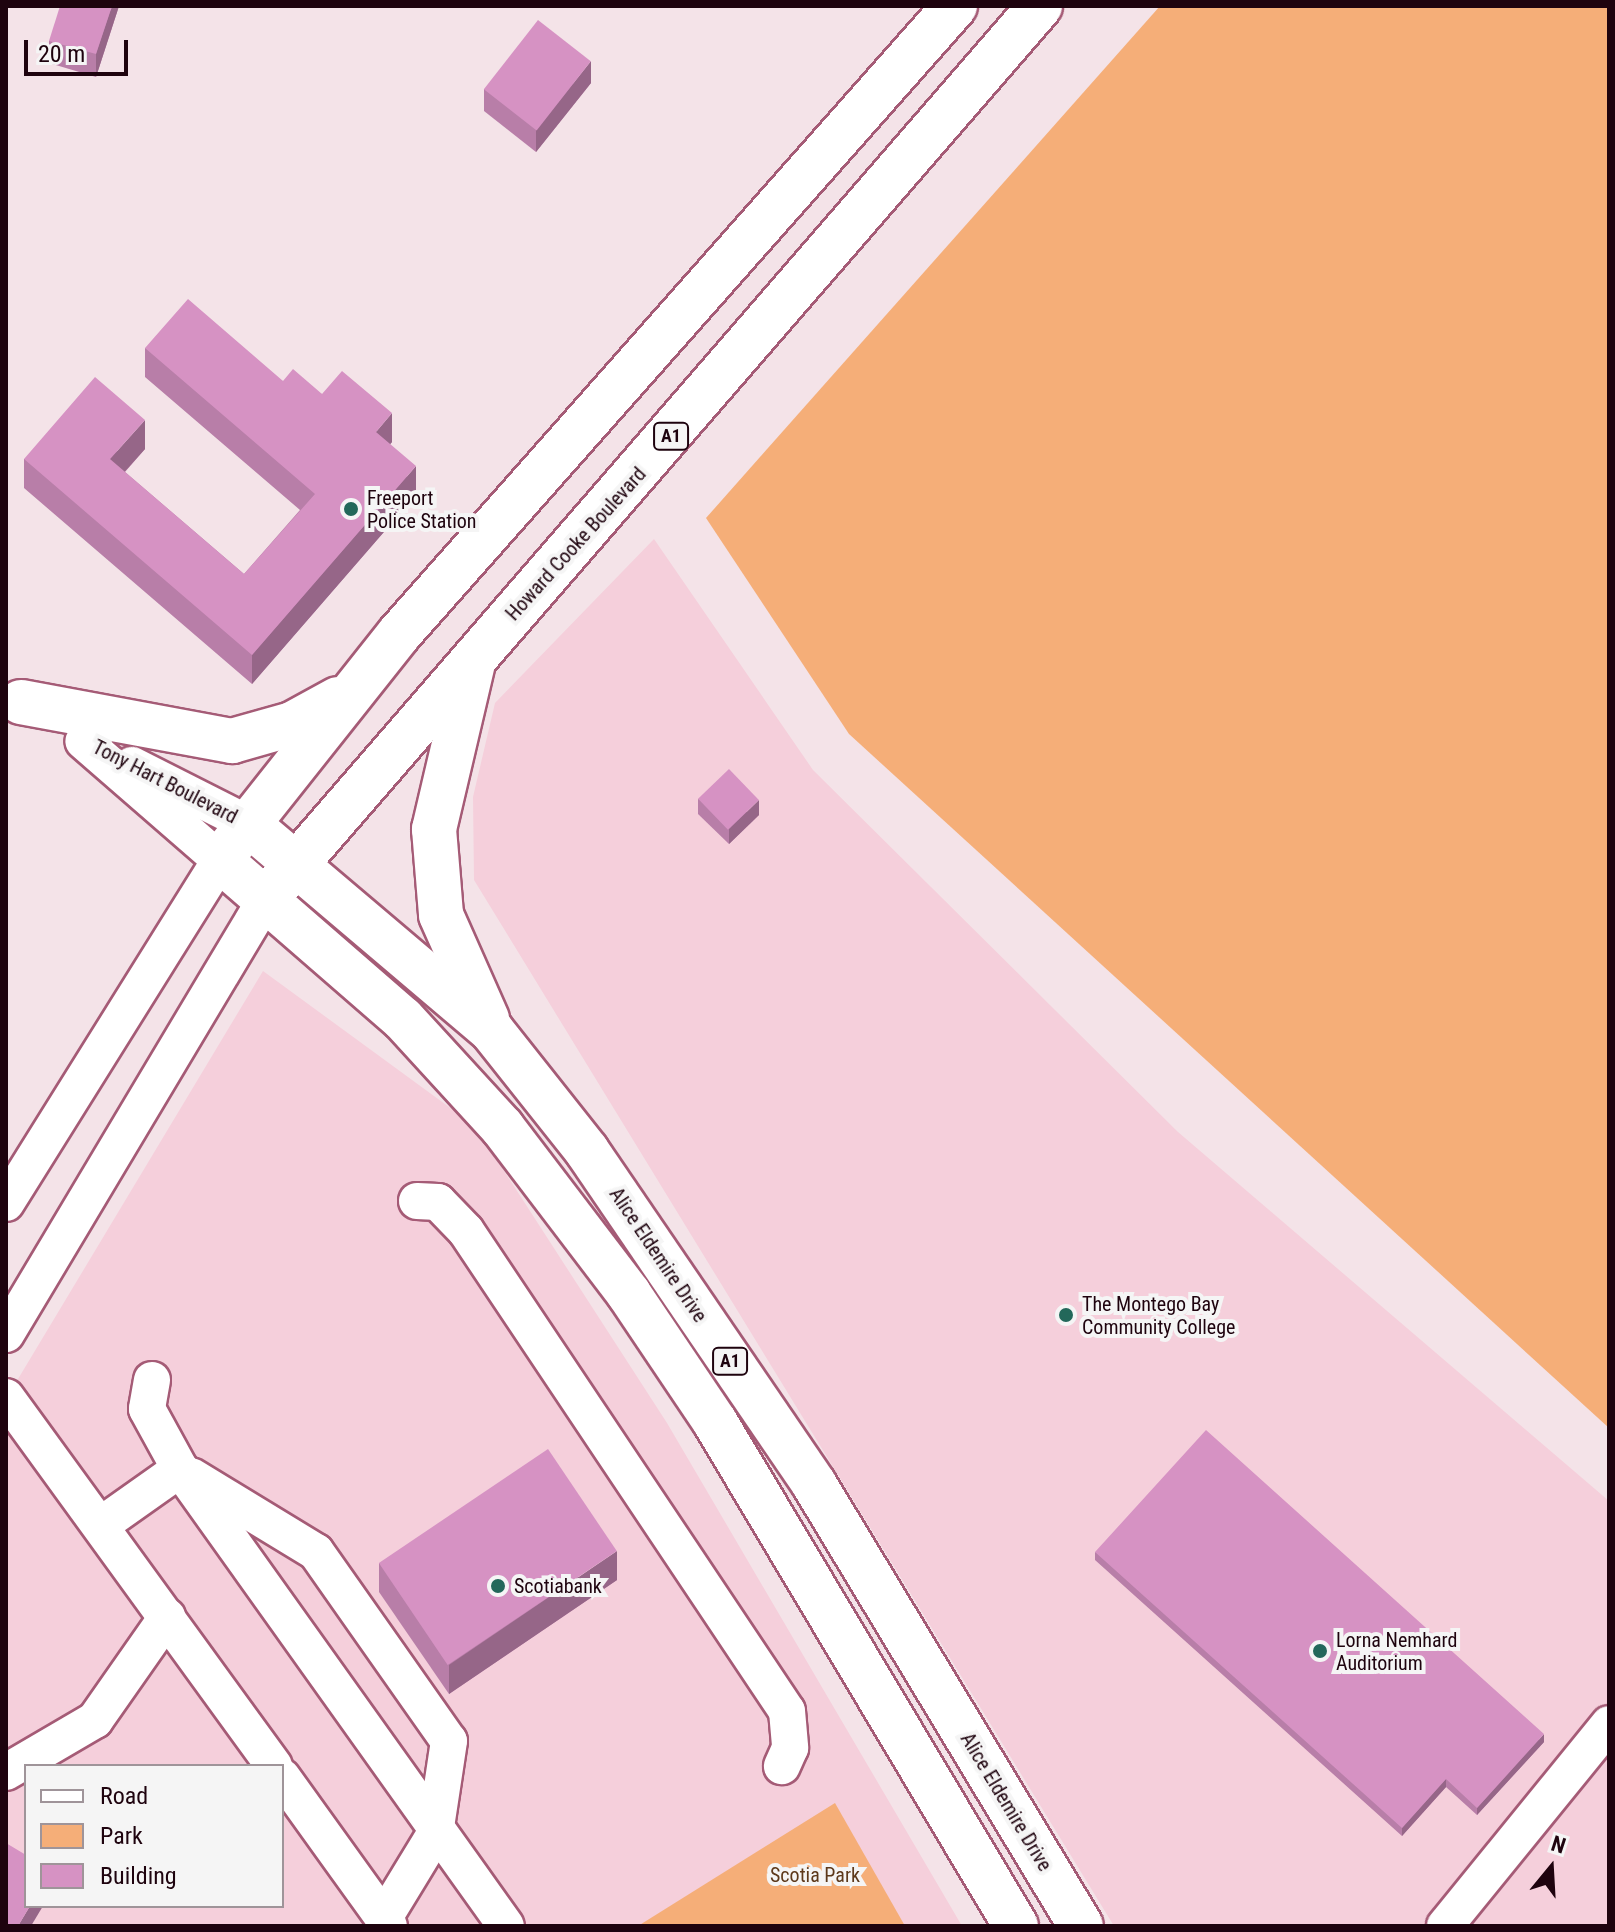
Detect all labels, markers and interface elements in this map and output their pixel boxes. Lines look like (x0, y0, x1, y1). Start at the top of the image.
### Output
scale bar (28, 24, 132, 74)
text: 20 m (38, 40, 85, 68)
road number: A1 (653, 422, 689, 450)
street label: Howard Cooke Boulevard (501, 462, 651, 626)
place label: Freeport Police Station (367, 486, 476, 533)
marker: Freeport Police Station (342, 500, 360, 518)
street label: Tony Hart Boulevard (89, 735, 241, 829)
street label: Alice Eldemire Drive (604, 1183, 712, 1327)
place label: The Montego Bay Community College (1082, 1292, 1235, 1339)
marker: The Montego Bay Community College (1057, 1306, 1075, 1324)
road number: A1 (712, 1347, 748, 1375)
place label: Scotiabank (514, 1574, 602, 1598)
marker: Scotiabank (489, 1577, 507, 1595)
place label: Lorna Nemhard Auditorium (1336, 1628, 1457, 1675)
marker: Lorna Nemhard Auditorium (1311, 1642, 1329, 1660)
street label: Alice Eldemire Drive (955, 1728, 1057, 1876)
legend (24, 1764, 284, 1908)
text: Road (100, 1782, 148, 1810)
text: Park (100, 1822, 143, 1850)
north arrow (1511, 1828, 1591, 1908)
text: N (1548, 1831, 1569, 1859)
text: Building (100, 1862, 177, 1890)
park label: Scotia Park (770, 1863, 860, 1887)

